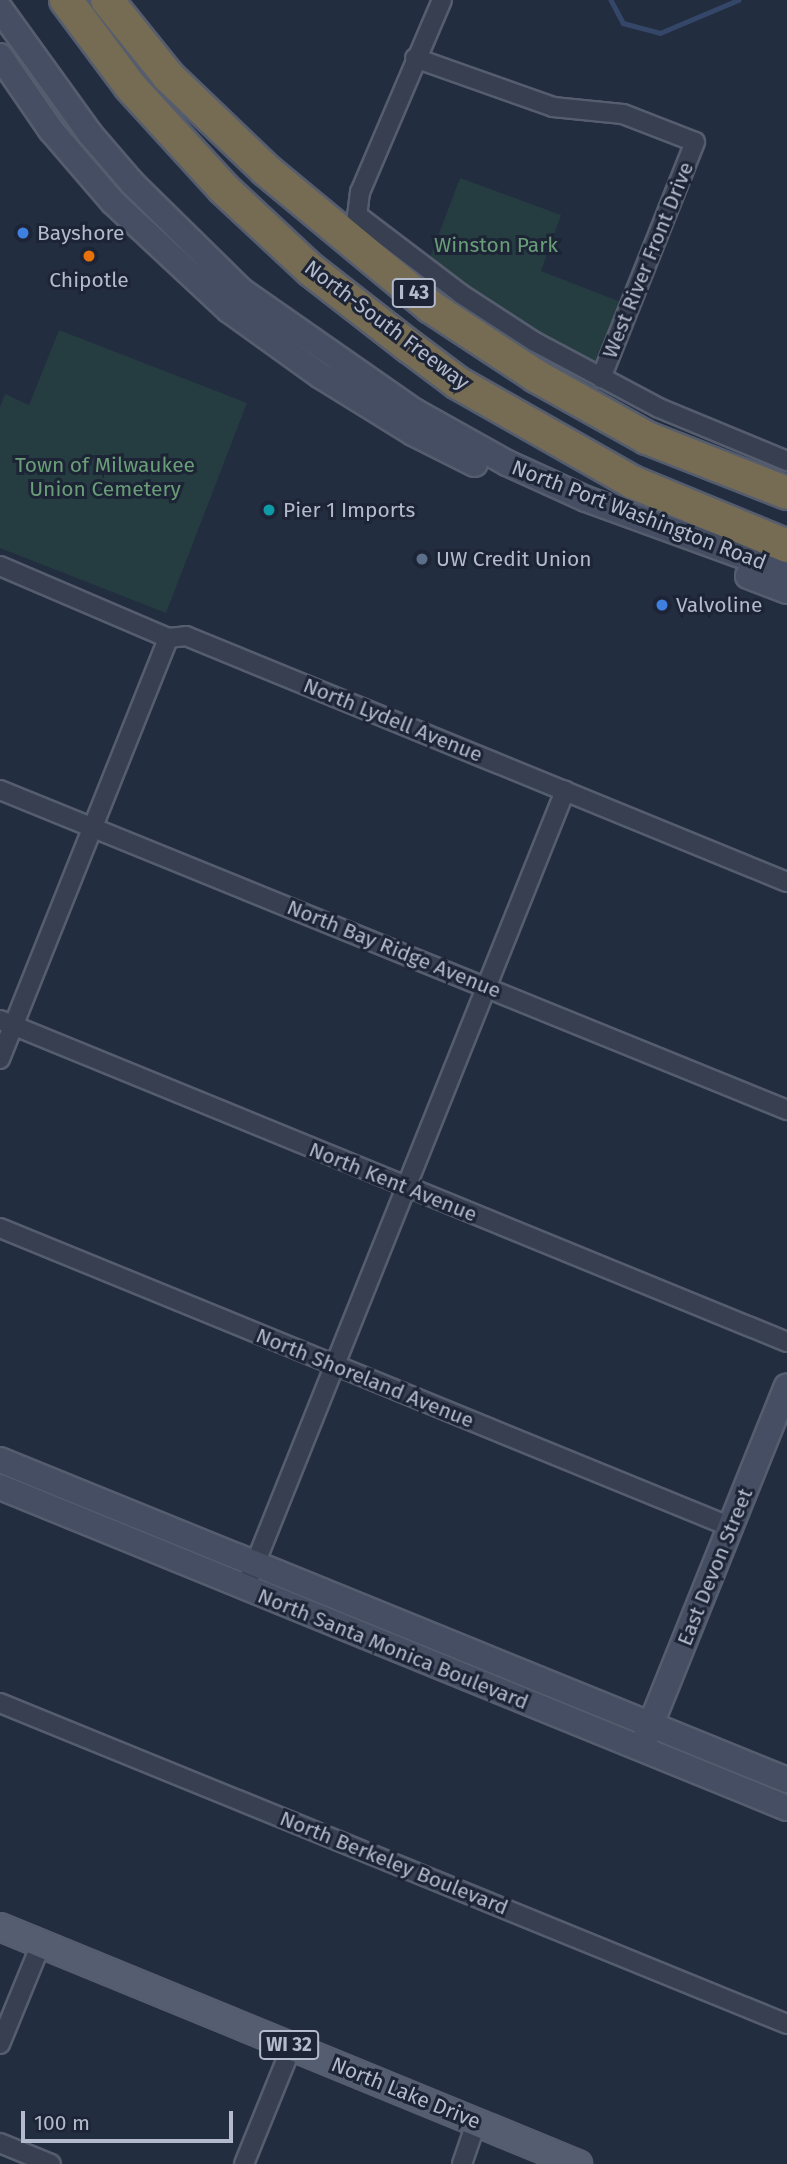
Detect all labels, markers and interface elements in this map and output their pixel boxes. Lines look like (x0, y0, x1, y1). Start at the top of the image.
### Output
street label: West River Front Drive (597, 158, 699, 362)
place label: Bayshore (37, 220, 124, 246)
marker: Bayshore (15, 225, 31, 241)
park label: Winston Park (434, 232, 558, 258)
marker: Chipotle (81, 248, 97, 264)
street label: North-South Freeway (300, 255, 474, 395)
place label: Chipotle (49, 267, 129, 293)
road number: I 43 (391, 278, 437, 308)
park label: Town of Milwaukee Union Cemetery (15, 452, 195, 502)
street label: North Port Washington Road (508, 455, 770, 575)
place label: Pier 1 Imports (283, 497, 415, 523)
marker: Pier 1 Imports (261, 502, 277, 518)
place label: UW Credit Union (436, 546, 592, 572)
marker: UW Credit Union (414, 551, 430, 567)
place label: Valvoline (676, 592, 762, 618)
marker: Valvoline (654, 597, 670, 613)
street label: North Lydell Avenue (300, 673, 486, 767)
street label: North Bay Ridge Avenue (283, 895, 505, 1003)
street label: North Kent Avenue (305, 1137, 481, 1227)
street label: North Shoreland Avenue (252, 1323, 478, 1433)
street label: East Devon Street (672, 1485, 758, 1649)
street label: North Santa Monica Boulevard (254, 1583, 532, 1715)
street label: North Berkeley Boulevard (276, 1806, 512, 1920)
road number: WI 32 (258, 2030, 320, 2060)
street label: North Lake Drive (328, 2052, 484, 2134)
scale bar (24, 2098, 236, 2142)
text: 100 m (34, 2110, 90, 2136)

